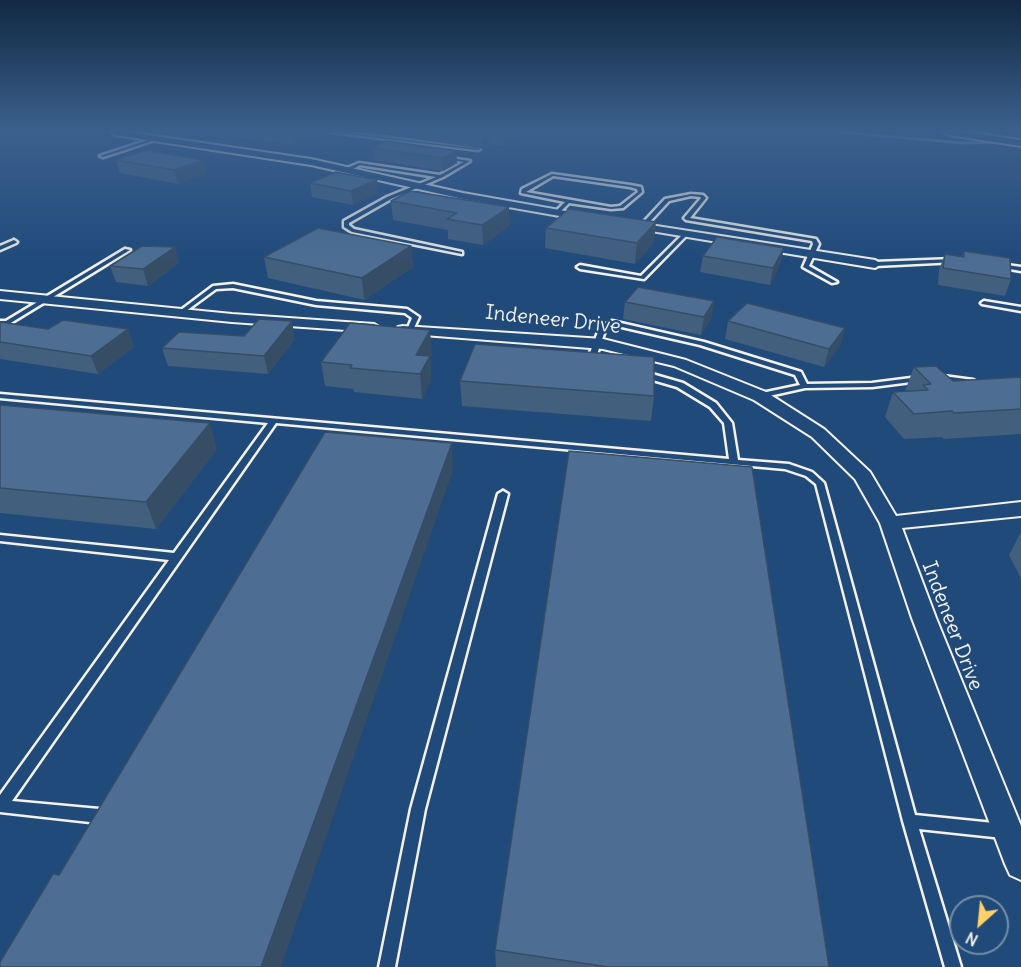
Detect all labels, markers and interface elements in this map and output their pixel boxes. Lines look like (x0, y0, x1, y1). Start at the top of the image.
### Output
street label: Indeneer Drive (484, 301, 622, 339)
street label: Indeneer Drive (916, 558, 988, 694)
north arrow (949, 895, 1009, 955)
text: N (962, 928, 981, 951)

